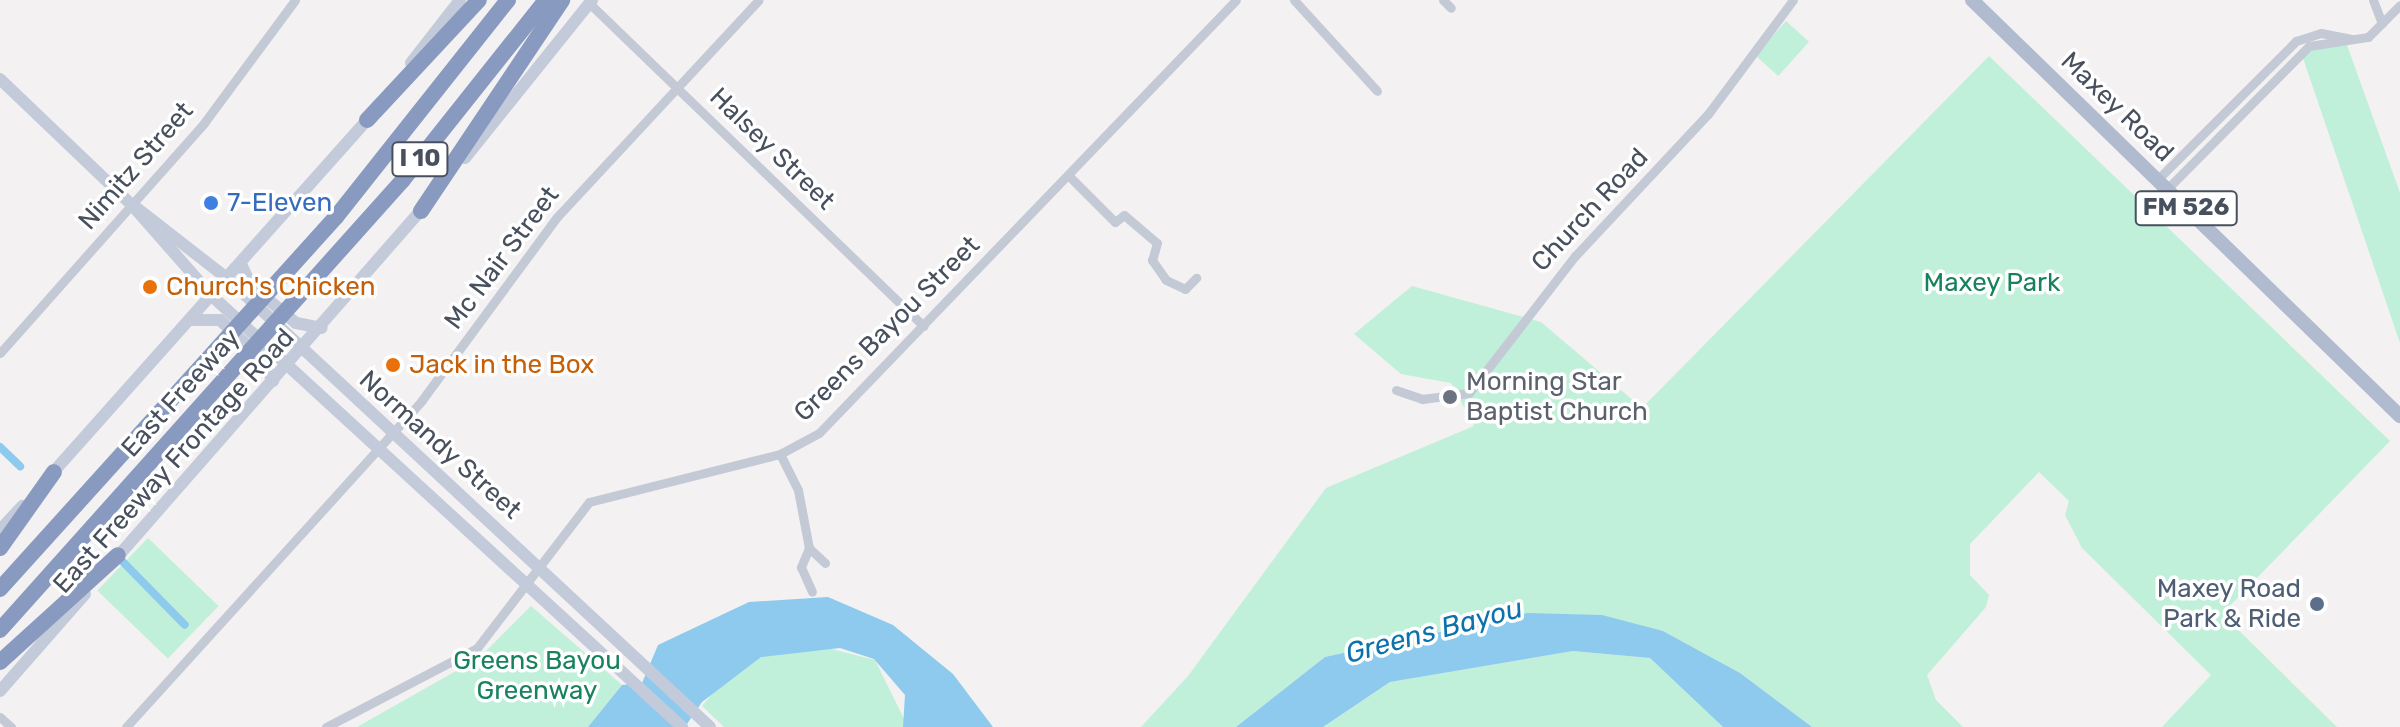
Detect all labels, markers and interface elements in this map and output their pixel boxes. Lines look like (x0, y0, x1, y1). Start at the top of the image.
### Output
street label: Maxey Road (2054, 45, 2180, 169)
street label: Halsey Street (703, 81, 841, 217)
street label: Nimitz Street (72, 96, 200, 236)
road number: I 10 (390, 139, 450, 179)
street label: Church Road (1525, 142, 1655, 278)
street label: Mc Nair Street (438, 180, 566, 336)
place label: 7-Eleven (227, 187, 332, 219)
road number: FM 526 (2134, 188, 2238, 228)
marker: 7-Eleven (202, 194, 220, 212)
street label: Greens Bayou Street (788, 230, 986, 428)
park label: Maxey Park (1923, 267, 2061, 299)
place label: Church's Chicken (166, 271, 375, 303)
marker: Church's Chicken (141, 278, 159, 296)
street label: East Freeway Frontage Road (47, 322, 301, 600)
street label: East Freeway (115, 322, 247, 464)
place label: Jack in the Box (409, 349, 595, 381)
marker: Jack in the Box (384, 356, 402, 374)
street label: Normandy Street (352, 364, 528, 526)
place label: Morning Star Baptist Church (1466, 366, 1648, 428)
marker: Morning Star Baptist Church (1441, 388, 1459, 406)
place label: Maxey Road Park & Ride (2156, 573, 2301, 634)
water label: Greens Bayou (1342, 591, 1526, 671)
marker: Maxey Road Park & Ride (2308, 595, 2326, 613)
park label: Greens Bayou Greenway (453, 645, 621, 706)

